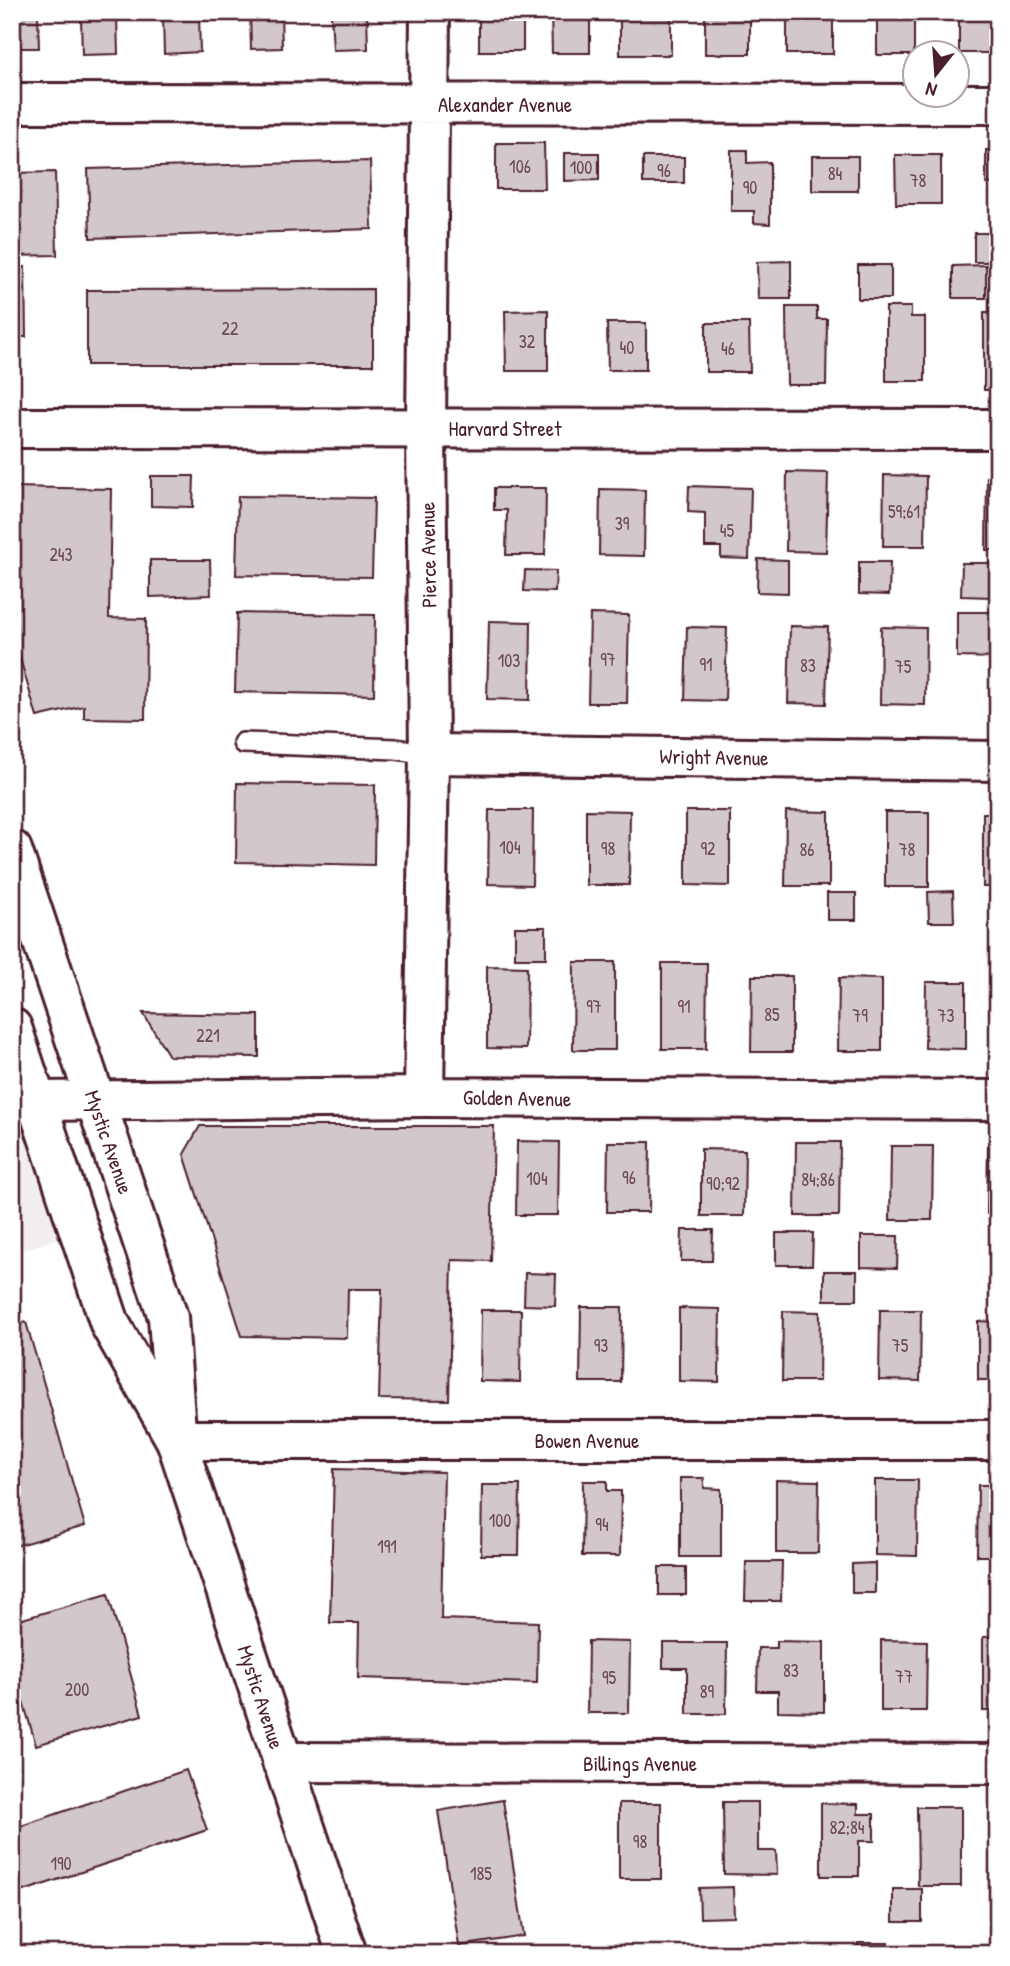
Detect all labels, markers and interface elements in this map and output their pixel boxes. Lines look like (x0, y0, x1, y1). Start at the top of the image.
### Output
north arrow (902, 38, 972, 108)
text: N (922, 76, 940, 104)
street label: Alexander Avenue (438, 90, 572, 119)
house number: 106 (509, 154, 531, 179)
house number: 100 (570, 155, 592, 180)
house number: 96 (657, 158, 671, 183)
house number: 84 (828, 161, 843, 186)
house number: 78 (910, 168, 927, 193)
house number: 90 (743, 175, 757, 200)
house number: 22 (222, 316, 239, 341)
house number: 32 (519, 329, 536, 354)
house number: 40 (620, 335, 634, 360)
house number: 46 (721, 336, 735, 361)
street label: Harvard Street (449, 414, 562, 443)
house number: 59;61 (888, 499, 920, 524)
street label: Pierce Avenue (413, 502, 443, 608)
house number: 39 (615, 511, 630, 536)
house number: 45 (720, 518, 735, 543)
house number: 243 (49, 542, 73, 567)
house number: 97 (600, 647, 616, 672)
house number: 103 (498, 648, 520, 673)
house number: 91 (699, 652, 713, 677)
house number: 83 (800, 653, 816, 678)
house number: 75 (895, 654, 912, 679)
street label: Wright Avenue (659, 742, 769, 772)
house number: 104 (499, 835, 521, 860)
house number: 98 (601, 836, 615, 861)
house number: 92 (700, 836, 716, 861)
house number: 86 (800, 837, 814, 862)
house number: 78 (899, 837, 916, 862)
house number: 97 (586, 994, 602, 1019)
house number: 91 (677, 994, 691, 1019)
house number: 85 (764, 1002, 780, 1027)
house number: 79 (852, 1003, 868, 1028)
house number: 73 (938, 1003, 954, 1028)
house number: 221 (196, 1023, 220, 1048)
street label: Golden Avenue (463, 1083, 571, 1113)
street label: Mystic Avenue (78, 1086, 140, 1198)
house number: 96 (622, 1165, 636, 1190)
house number: 104 (526, 1166, 548, 1191)
house number: 84;86 (801, 1167, 835, 1192)
house number: 90;92 (706, 1171, 741, 1196)
house number: 93 (594, 1333, 608, 1358)
house number: 75 (892, 1333, 909, 1358)
street label: Bowen Avenue (535, 1426, 639, 1455)
house number: 100 (489, 1508, 511, 1533)
house number: 94 (595, 1512, 609, 1537)
house number: 191 (377, 1534, 397, 1559)
street label: Mystic Avenue (231, 1641, 291, 1753)
house number: 83 (783, 1658, 799, 1683)
house number: 77 (895, 1664, 913, 1689)
house number: 95 (602, 1665, 616, 1690)
house number: 200 (65, 1677, 89, 1702)
house number: 89 (700, 1679, 715, 1704)
street label: Billings Avenue (583, 1749, 697, 1778)
house number: 82;84 (830, 1815, 865, 1840)
house number: 98 (633, 1829, 647, 1854)
house number: 190 (50, 1851, 72, 1876)
house number: 185 (470, 1861, 492, 1886)

